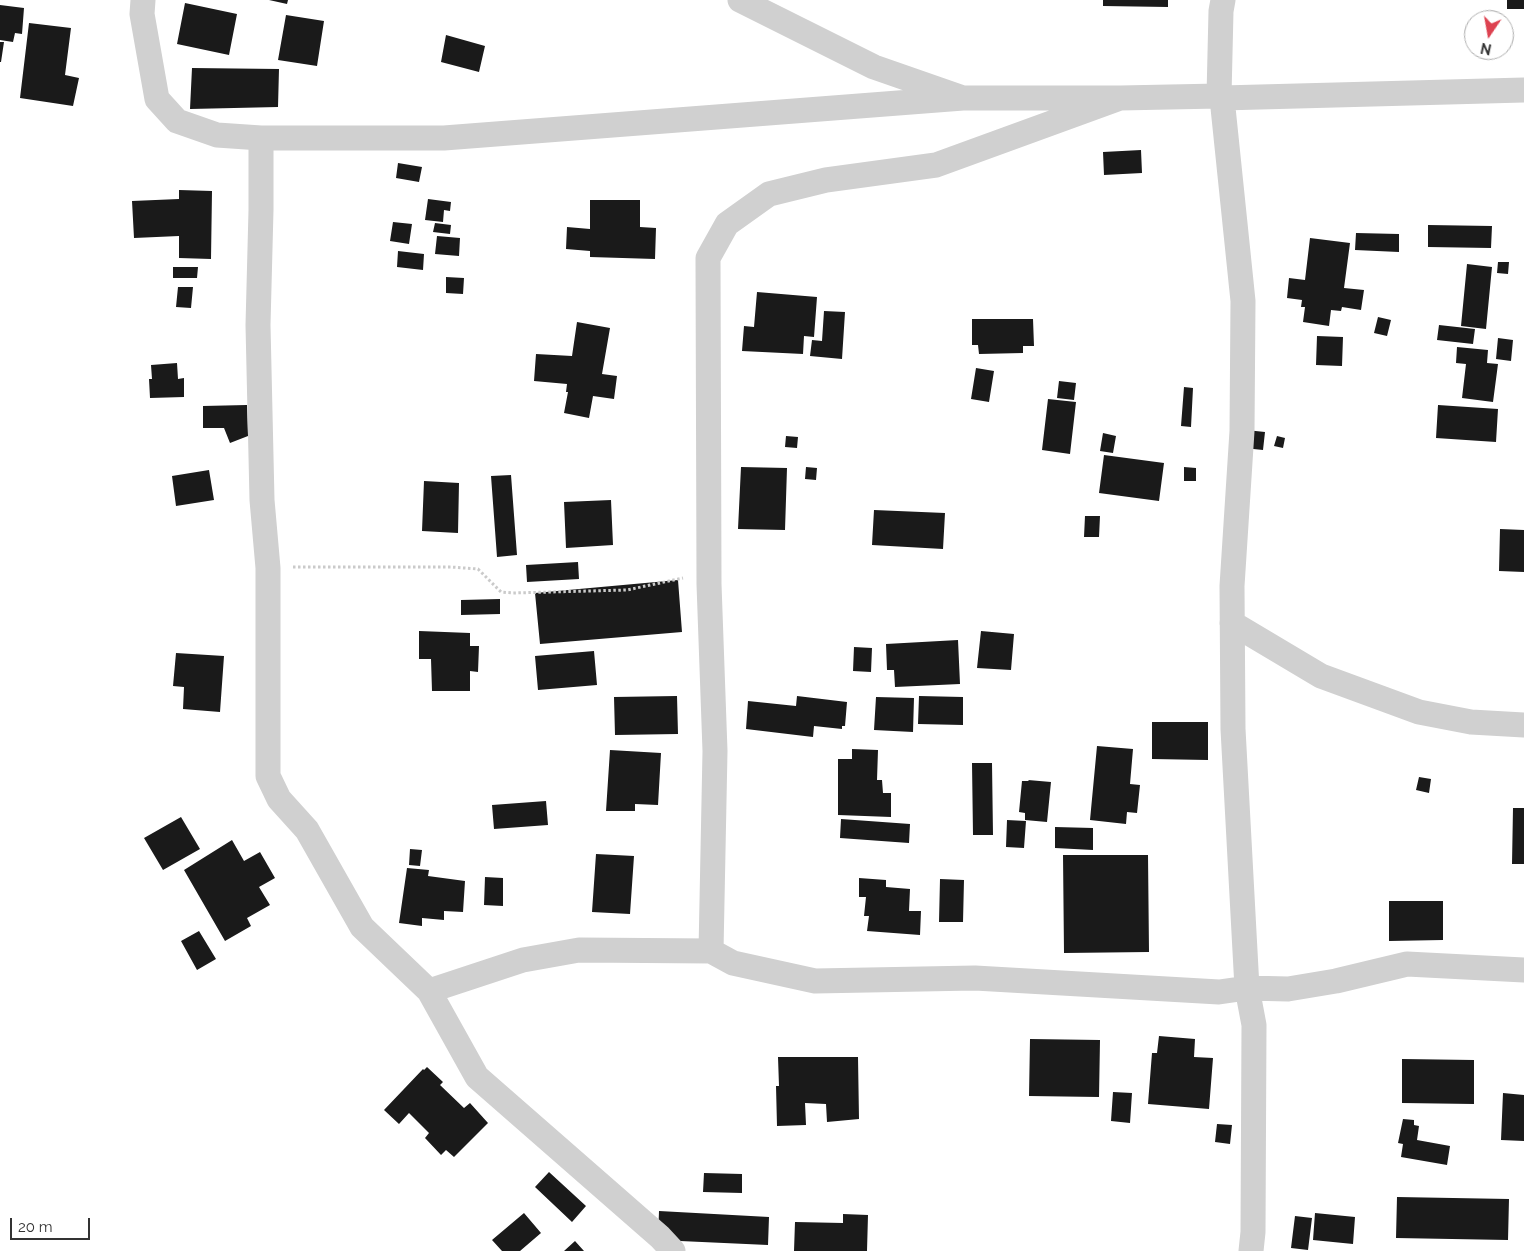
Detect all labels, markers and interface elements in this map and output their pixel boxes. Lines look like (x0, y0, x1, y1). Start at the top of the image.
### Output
north arrow (1464, 10, 1514, 60)
text: N (1479, 40, 1493, 58)
scale bar (12, 1208, 92, 1240)
text: 20 m (18, 1218, 53, 1236)

